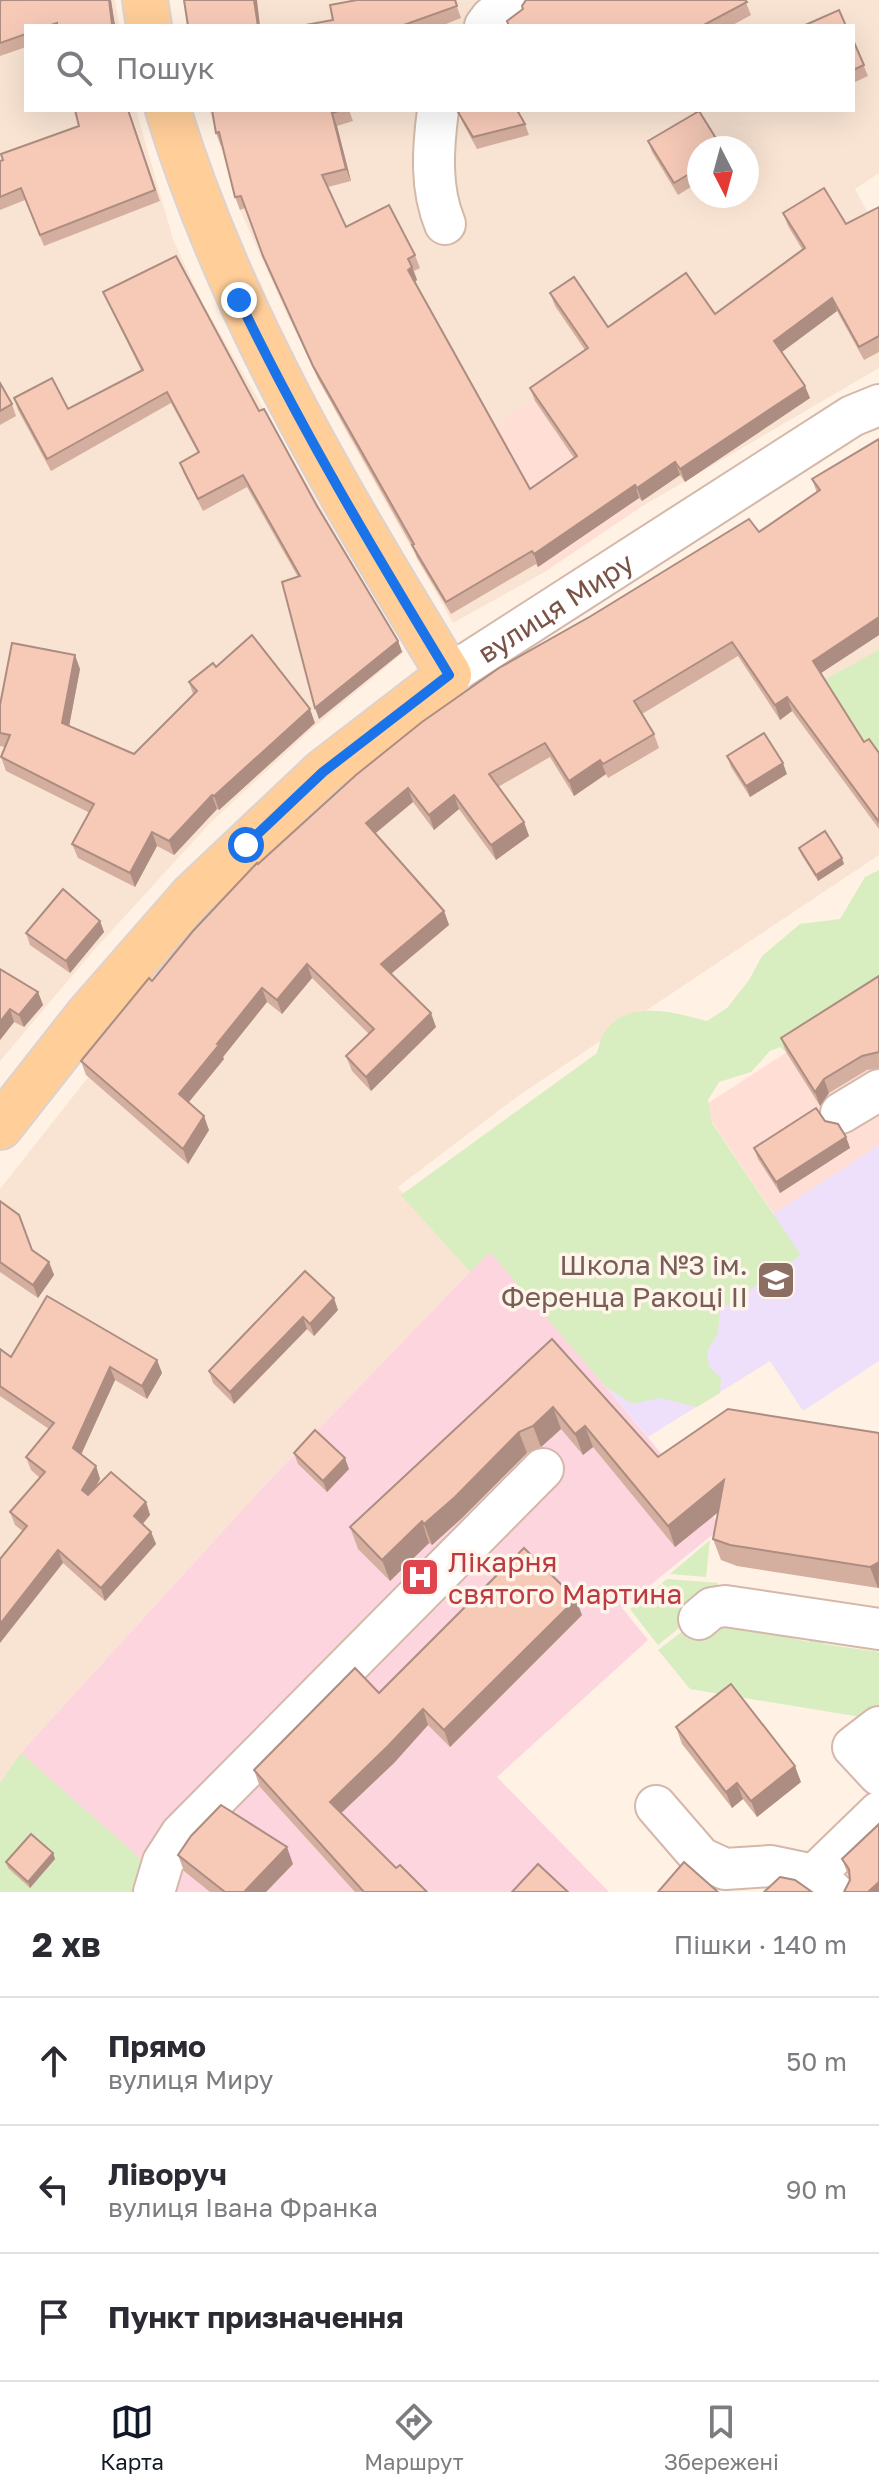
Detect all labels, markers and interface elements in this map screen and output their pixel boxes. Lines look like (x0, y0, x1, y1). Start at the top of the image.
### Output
search box (24, 24, 855, 112)
icon: search (52, 46, 96, 90)
text: Пошук (116, 50, 215, 86)
north arrow (687, 136, 759, 208)
route end (221, 282, 257, 318)
street label: вулиця Миру (471, 545, 639, 669)
route start (228, 827, 264, 863)
place label: Школа №3 ім. Ференца Ракоці II (501, 1248, 748, 1313)
school or university icon: Школа №3 ім. Ференца Ракоці II (755, 1259, 797, 1301)
place label: Лікарня святого Мартина (448, 1545, 682, 1610)
hospital icon: Лікарня святого Мартина (399, 1556, 441, 1598)
text: 2 хв (32, 1924, 101, 1964)
text: Пішки · 140 m (674, 1929, 847, 1960)
text: Прямо (108, 2028, 206, 2064)
icon: ahead (32, 2039, 76, 2083)
text: 50 m (786, 2046, 847, 2077)
text: вулиця Миру (108, 2064, 273, 2095)
text: Ліворуч (108, 2156, 227, 2192)
icon: left (32, 2167, 76, 2211)
text: 90 m (786, 2174, 847, 2205)
text: вулиця Івана Франка (108, 2192, 378, 2223)
icon: arrive (32, 2295, 76, 2339)
text: Пункт призначення (108, 2299, 404, 2335)
tab: Карта (100, 2400, 164, 2475)
tab: Маршрут (364, 2400, 463, 2475)
tab: Збережені (664, 2400, 779, 2475)

